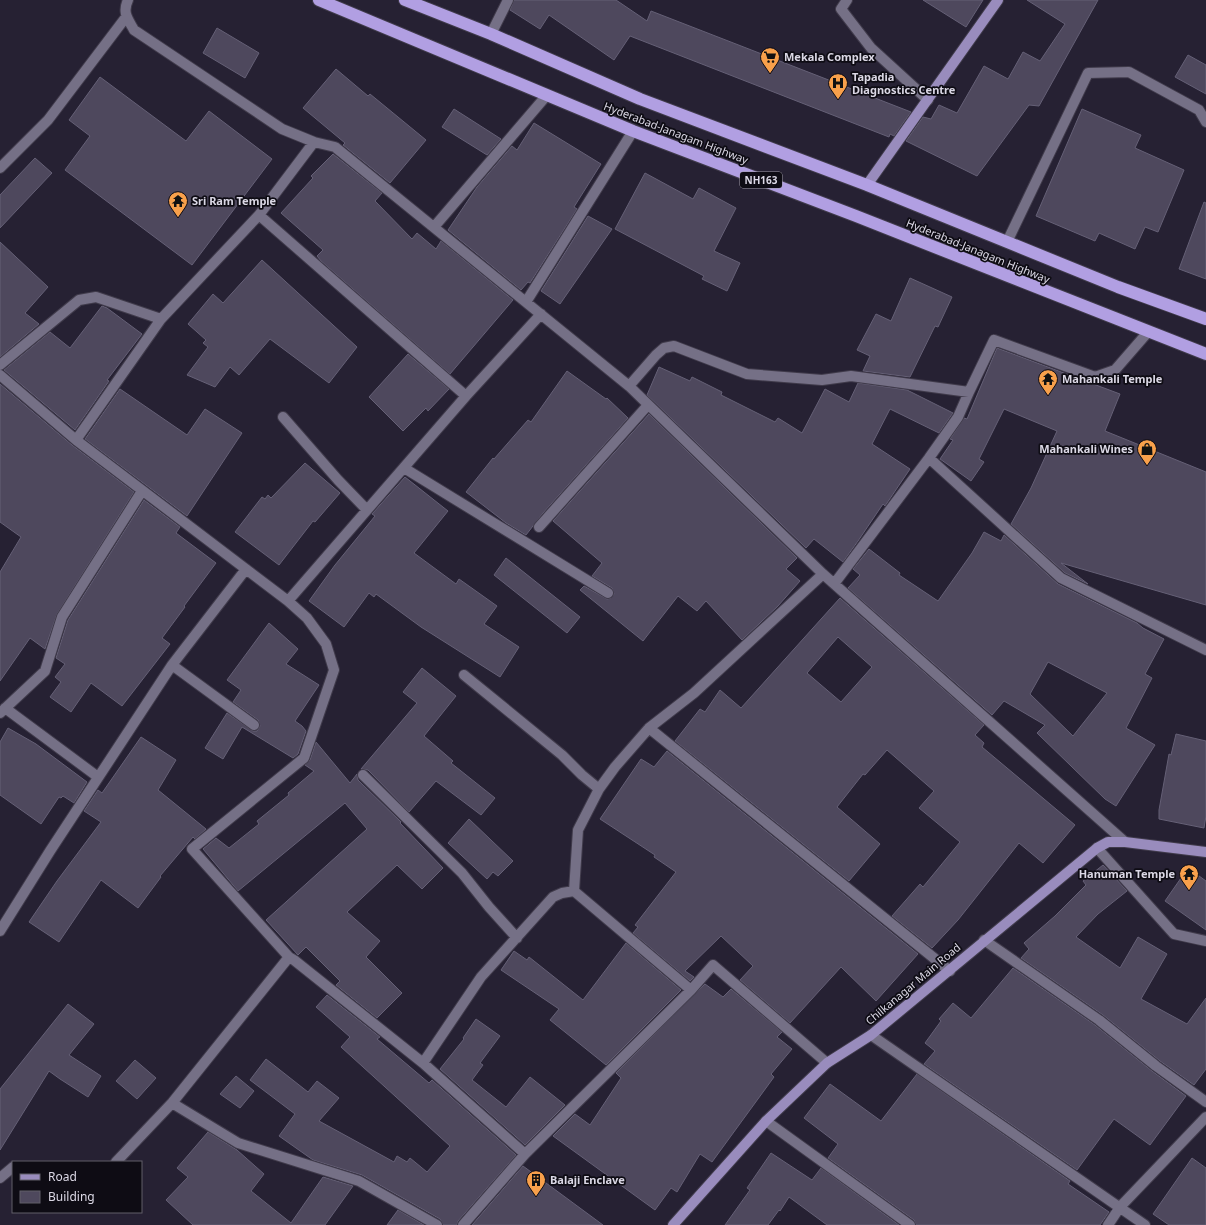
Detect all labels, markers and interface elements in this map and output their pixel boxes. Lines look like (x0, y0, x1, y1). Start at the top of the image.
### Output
supermarket icon: Mekala Complex (759, 46, 781, 74)
place label: Mekala Complex (784, 49, 875, 64)
place label: Tapadia Diagnostics Centre (852, 69, 956, 97)
hospital icon: Tapadia Diagnostics Centre (827, 72, 849, 100)
street label: Hyderabad-Janagam Highway (602, 98, 751, 167)
road number: NH163 (740, 172, 782, 188)
temple icon: Sri Ram Temple (167, 190, 189, 218)
place label: Sri Ram Temple (192, 193, 277, 208)
street label: Hyderabad-Janagam Highway (904, 215, 1053, 286)
temple icon: Mahankali Temple (1037, 368, 1059, 396)
place label: Mahankali Temple (1062, 371, 1163, 386)
shop icon: Mahankali Wines (1136, 438, 1158, 466)
place label: Mahankali Wines (1039, 441, 1133, 456)
temple icon: Hanuman Temple (1178, 863, 1200, 891)
place label: Hanuman Temple (1079, 866, 1175, 881)
street label: Chilkanagar Main Road (862, 939, 963, 1028)
legend (12, 1161, 142, 1213)
text: Road (48, 1168, 77, 1185)
building icon: Balaji Enclave (525, 1169, 547, 1197)
place label: Balaji Enclave (550, 1172, 625, 1187)
text: Building (48, 1188, 95, 1205)

